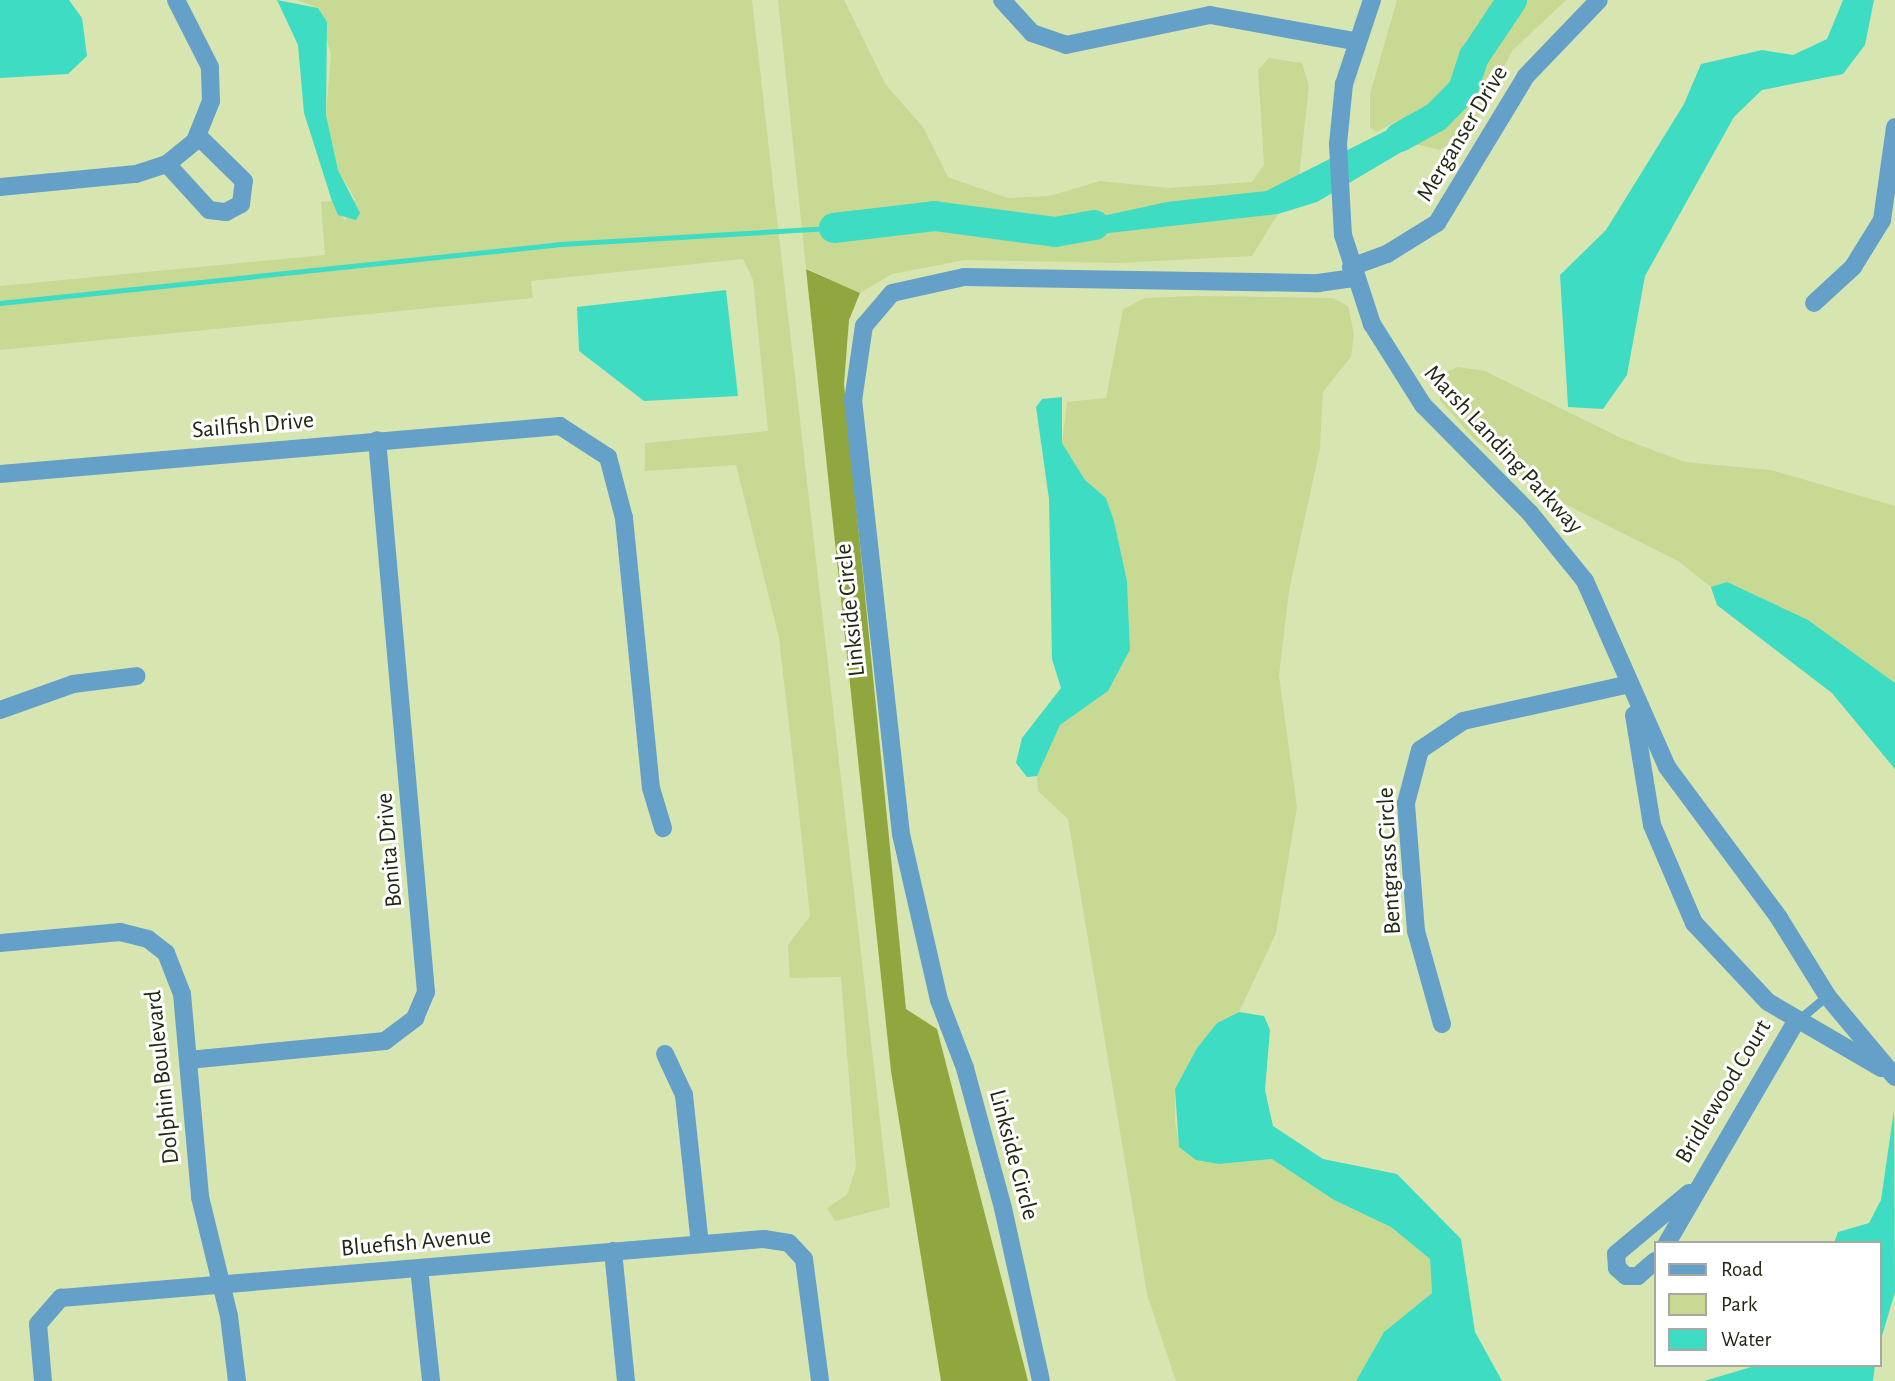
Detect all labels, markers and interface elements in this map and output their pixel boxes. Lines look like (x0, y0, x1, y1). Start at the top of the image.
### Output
street label: Merganser Drive (1411, 61, 1515, 207)
street label: Marsh Landing Parkway (1417, 360, 1589, 540)
street label: Sailfish Drive (191, 406, 315, 446)
street label: Linkside Circle (830, 542, 872, 678)
street label: Bentgrass Circle (1372, 787, 1408, 935)
street label: Bonita Drive (371, 791, 409, 909)
street label: Dolphin Boulevard (140, 989, 186, 1165)
street label: Bridlewood Court (1670, 1015, 1778, 1169)
street label: Linkside Circle (982, 1087, 1044, 1223)
street label: Bluefish Avenue (340, 1222, 492, 1264)
legend (1654, 1241, 1881, 1367)
text: Road (1721, 1259, 1763, 1280)
text: Park (1721, 1294, 1757, 1315)
text: Water (1721, 1329, 1771, 1350)

